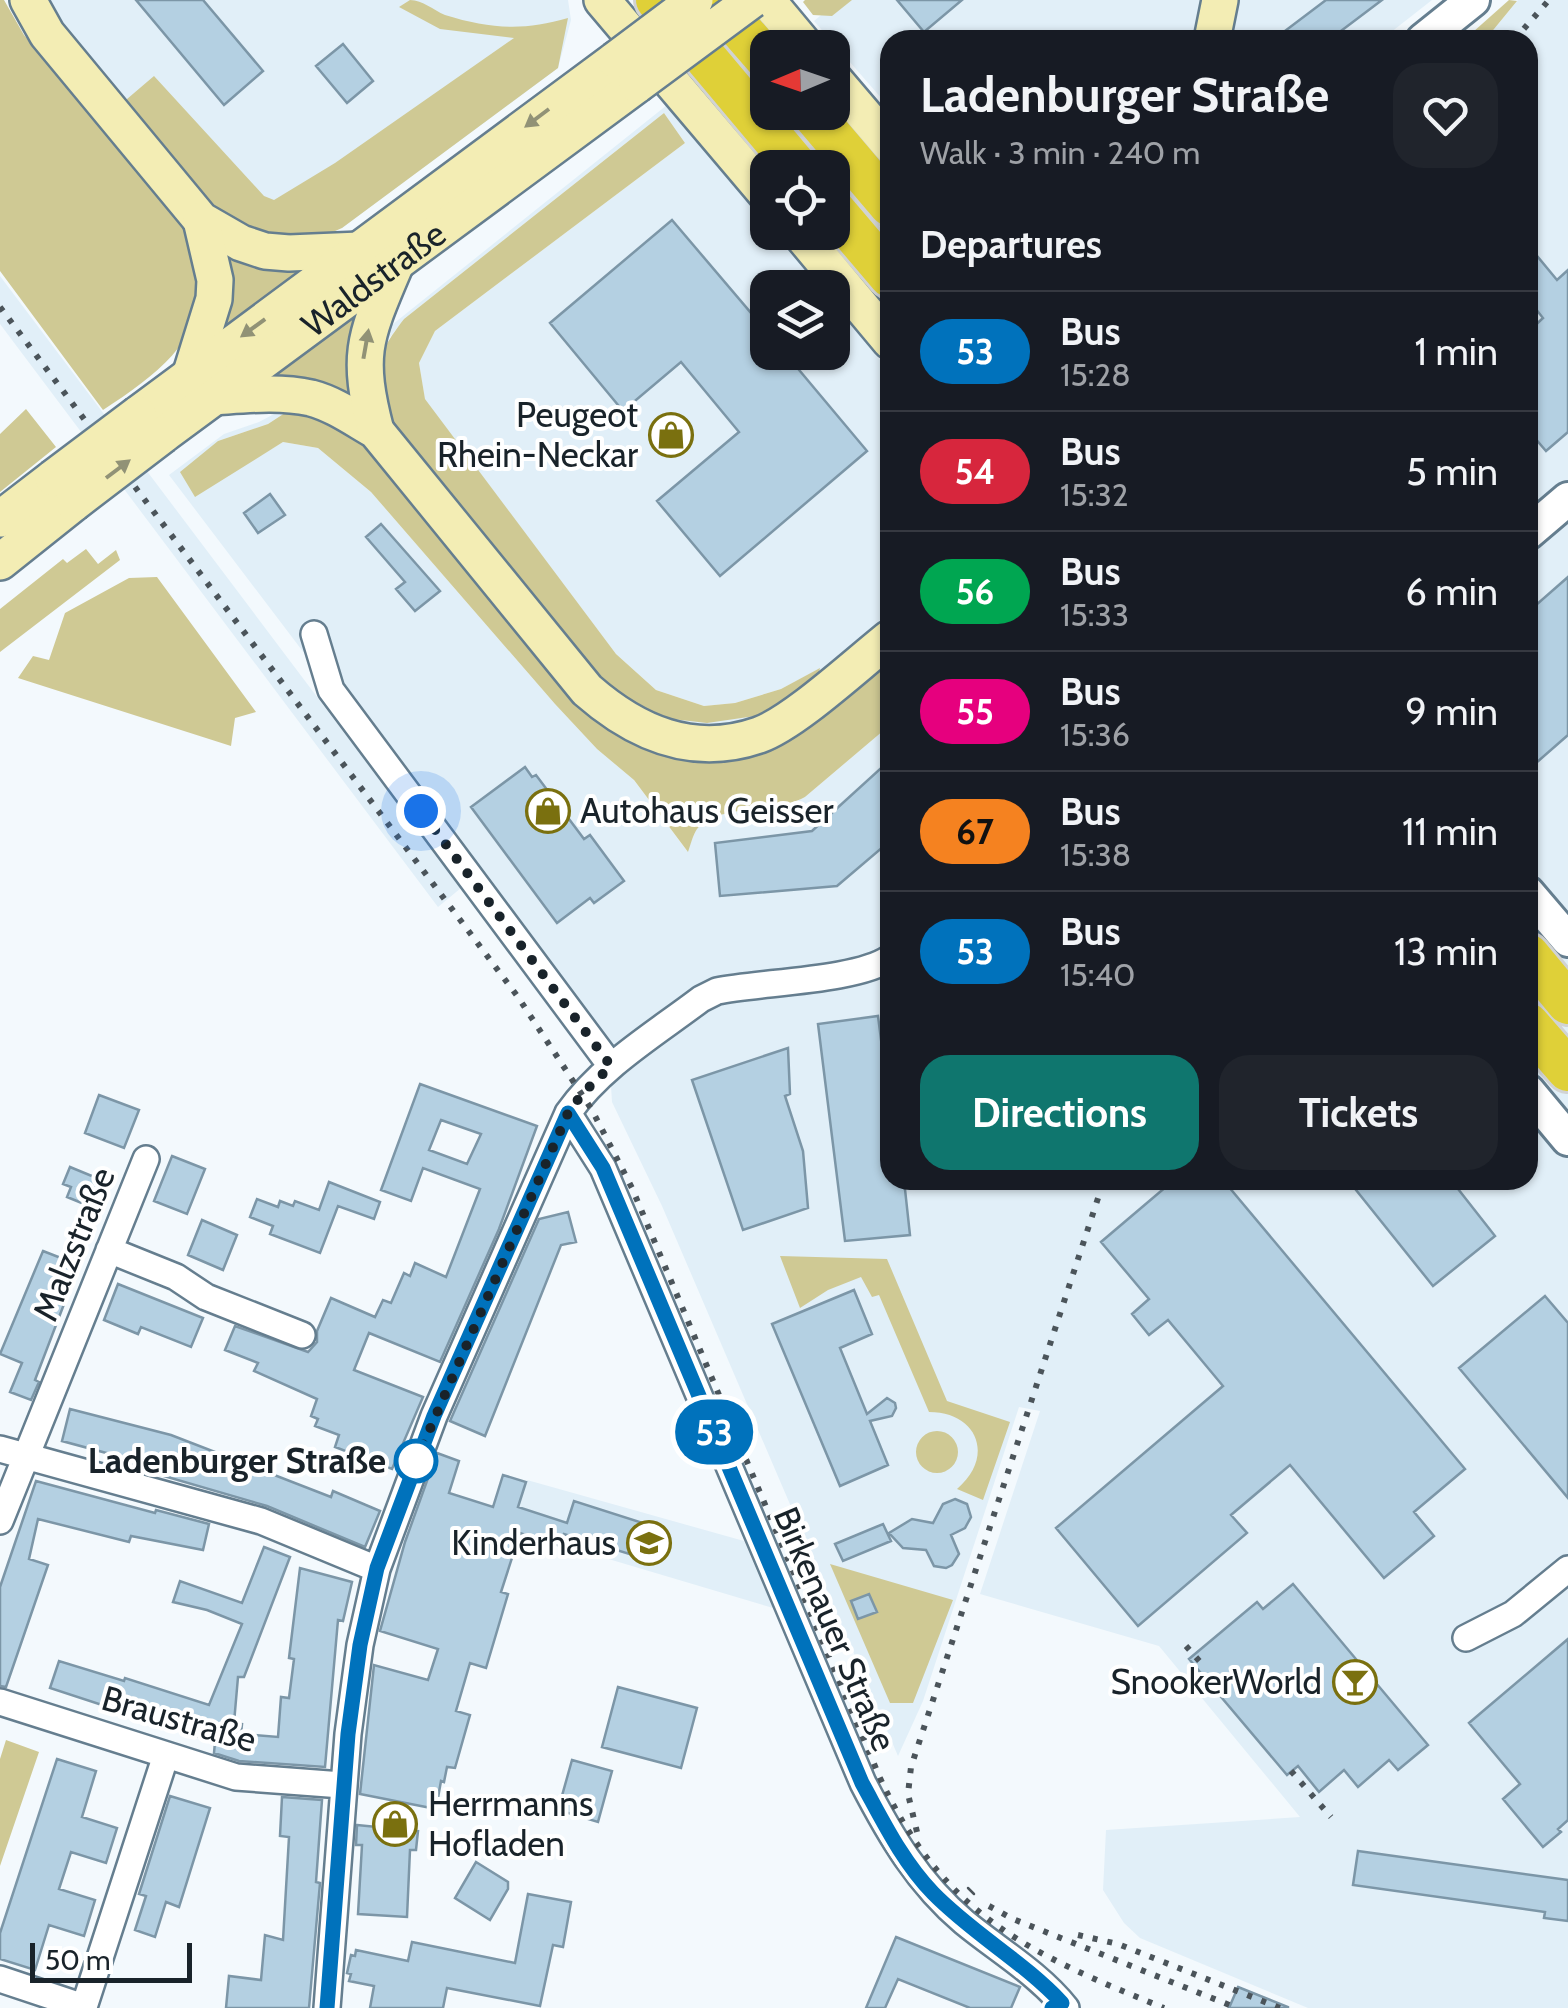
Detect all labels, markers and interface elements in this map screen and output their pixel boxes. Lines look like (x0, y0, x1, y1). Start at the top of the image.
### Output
north arrow (750, 30, 850, 130)
map controls (750, 30, 850, 370)
button: heart (1393, 63, 1498, 168)
text: Ladenburger Straße (920, 66, 1329, 124)
one-way arrow (523, 108, 550, 128)
text: Walk · 3 min · 240 m (920, 133, 1200, 172)
button: locate (750, 150, 850, 250)
street label: Waldstraße (293, 212, 454, 346)
text: Departures (920, 221, 1102, 268)
button: layers (750, 270, 850, 370)
text: Bus (1060, 308, 1121, 355)
one-way arrow (240, 318, 266, 337)
one-way arrow (359, 327, 374, 359)
text: 1 min (1414, 328, 1498, 375)
text: 53 (956, 330, 994, 373)
text: 15:28 (1060, 355, 1131, 394)
place label: Peugeot Rhein-Neckar (437, 393, 638, 476)
shop icon: Peugeot Rhein-Neckar (648, 412, 694, 458)
text: Bus (1060, 428, 1121, 475)
text: 5 min (1406, 448, 1498, 495)
text: 54 (955, 450, 995, 493)
one-way arrow (105, 459, 131, 479)
text: 15:32 (1060, 475, 1128, 514)
text: Bus (1060, 548, 1121, 595)
text: 6 min (1405, 568, 1498, 615)
text: 56 (956, 570, 994, 613)
text: 15:33 (1060, 595, 1129, 634)
text: Bus (1060, 668, 1121, 715)
text: 9 min (1405, 688, 1498, 735)
text: 55 (956, 690, 994, 733)
text: 15:36 (1060, 715, 1130, 754)
your location (396, 786, 446, 836)
shop icon: Autohaus Geisser (525, 788, 571, 834)
text: Bus (1060, 788, 1121, 835)
place label: Autohaus Geisser (580, 789, 834, 832)
text: 11 min (1402, 808, 1498, 855)
text: 67 (956, 810, 994, 853)
text: 15:38 (1060, 835, 1131, 874)
text: Bus (1060, 908, 1121, 955)
text: 13 min (1394, 928, 1498, 975)
text: 53 (956, 930, 994, 973)
text: 15:40 (1060, 955, 1135, 994)
button: Directions (920, 1055, 1199, 1170)
button: Tickets (1219, 1055, 1498, 1170)
street label: Malzstraße (23, 1161, 124, 1327)
line badge: 53 (669, 1400, 759, 1464)
text: 53 (695, 1411, 733, 1454)
place label: Ladenburger Straße (88, 1439, 386, 1482)
marker: Ladenburger Straße (395, 1440, 437, 1482)
street label: Birkenauer Straße (765, 1500, 906, 1757)
school or university icon: Kinderhaus (626, 1520, 672, 1566)
place label: Kinderhaus (451, 1521, 616, 1564)
bar icon: SnookerWorld (1332, 1659, 1378, 1705)
place label: SnookerWorld (1111, 1660, 1322, 1703)
street label: Braustraße (97, 1676, 261, 1761)
place label: Herrmanns Hofladen (428, 1782, 593, 1865)
shop icon: Herrmanns Hofladen (372, 1801, 418, 1847)
scale bar (30, 1938, 192, 1982)
text: 50 m (45, 1943, 111, 1977)

